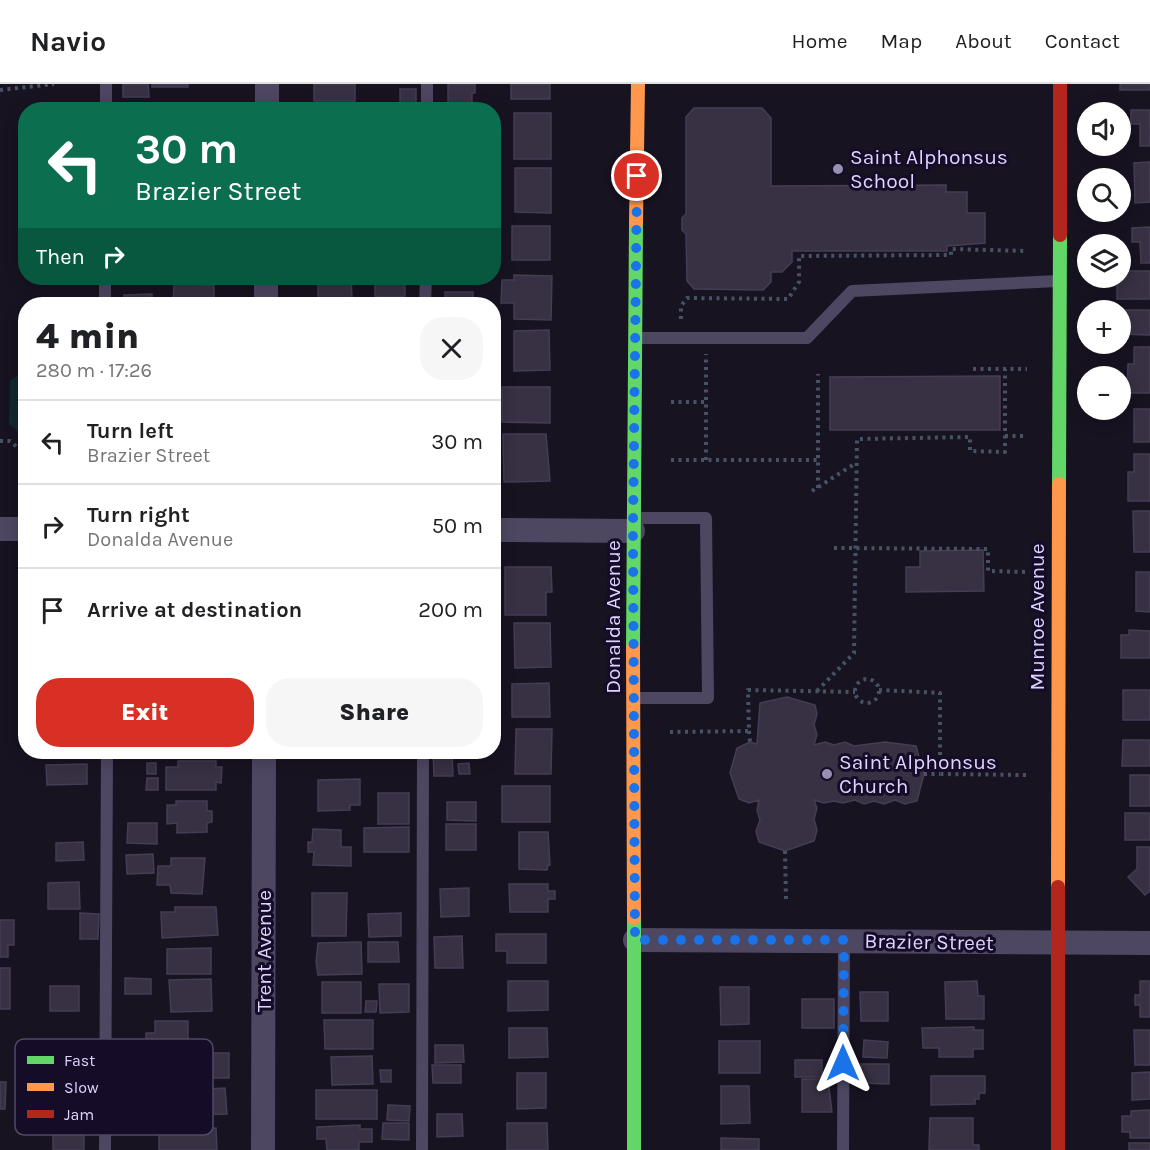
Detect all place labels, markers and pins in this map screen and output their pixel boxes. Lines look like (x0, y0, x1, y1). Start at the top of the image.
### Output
place label: Saint Alphonsus School (850, 145, 1008, 193)
pin (611, 150, 662, 201)
marker: Saint Alphonsus School (831, 162, 845, 176)
place label: Saint Alphonsus Church (839, 750, 997, 798)
marker: Saint Alphonsus Church (820, 767, 834, 781)

